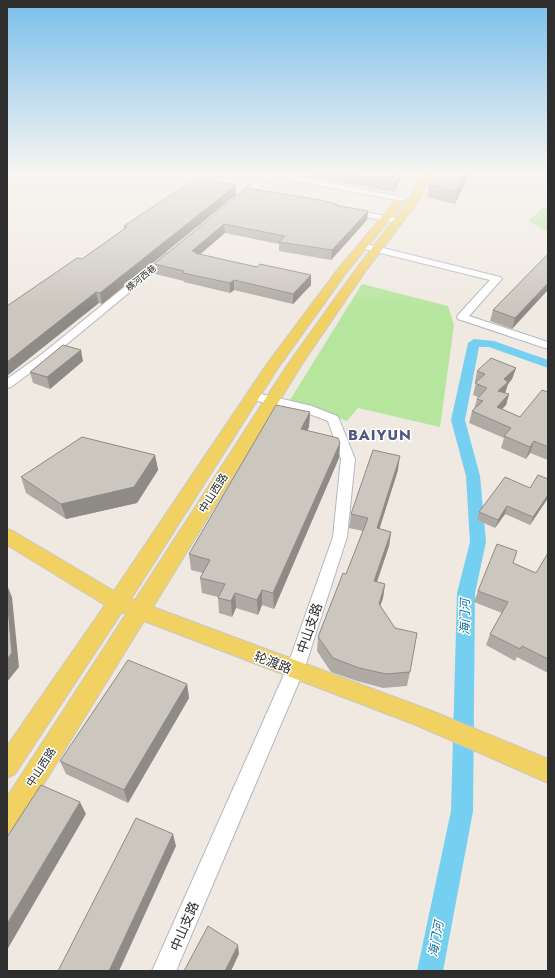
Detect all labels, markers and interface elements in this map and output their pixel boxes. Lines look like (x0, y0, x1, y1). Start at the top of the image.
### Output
street label: 横河西巷 (123, 261, 159, 294)
district label: BAIYUN (348, 424, 412, 446)
street label: 中山西路 (195, 470, 231, 516)
water label: 海门河 (456, 597, 474, 635)
street label: 中山支路 (292, 600, 327, 656)
street label: 轮渡路 (251, 647, 294, 678)
street label: 中山西路 (22, 744, 60, 790)
street label: 中山支路 (166, 899, 203, 954)
water label: 海门河 (424, 918, 449, 958)

